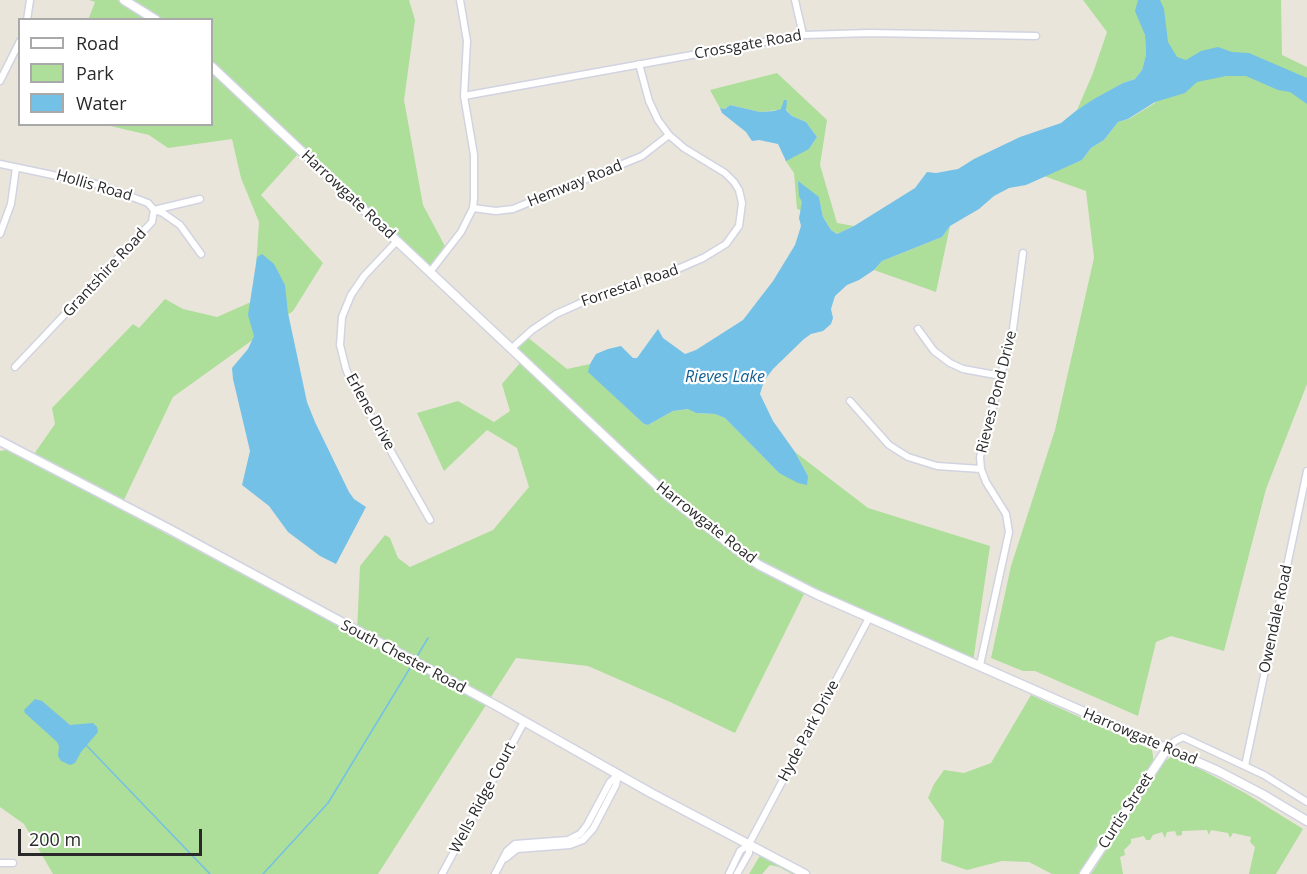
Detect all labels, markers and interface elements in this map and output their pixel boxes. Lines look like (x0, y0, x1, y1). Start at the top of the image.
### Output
legend (18, 18, 213, 126)
street label: Crossgate Road (693, 27, 803, 63)
text: Road (76, 31, 119, 55)
text: Park (76, 61, 114, 85)
text: Water (76, 91, 127, 115)
street label: Harrowgate Road (297, 147, 399, 243)
street label: Hemway Road (525, 157, 625, 211)
street label: Hollis Road (54, 167, 134, 205)
street label: Grantshire Road (59, 225, 151, 321)
street label: Forrestal Road (579, 261, 681, 311)
street label: Rieves Pond Drive (973, 329, 1021, 455)
water label: Rieves Lake (685, 367, 765, 387)
street label: Erlene Drive (342, 371, 398, 453)
street label: Harrowgate Road (652, 478, 760, 568)
street label: Owendale Road (1256, 563, 1296, 675)
street label: South Chester Road (338, 616, 468, 698)
street label: Hyde Park Drive (775, 677, 843, 785)
street label: Harrowgate Road (1080, 705, 1200, 769)
street label: Wells Ridge Court (446, 740, 520, 856)
street label: Curtis Street (1095, 770, 1157, 852)
scale bar (21, 817, 206, 855)
text: 200 m (29, 827, 81, 851)

